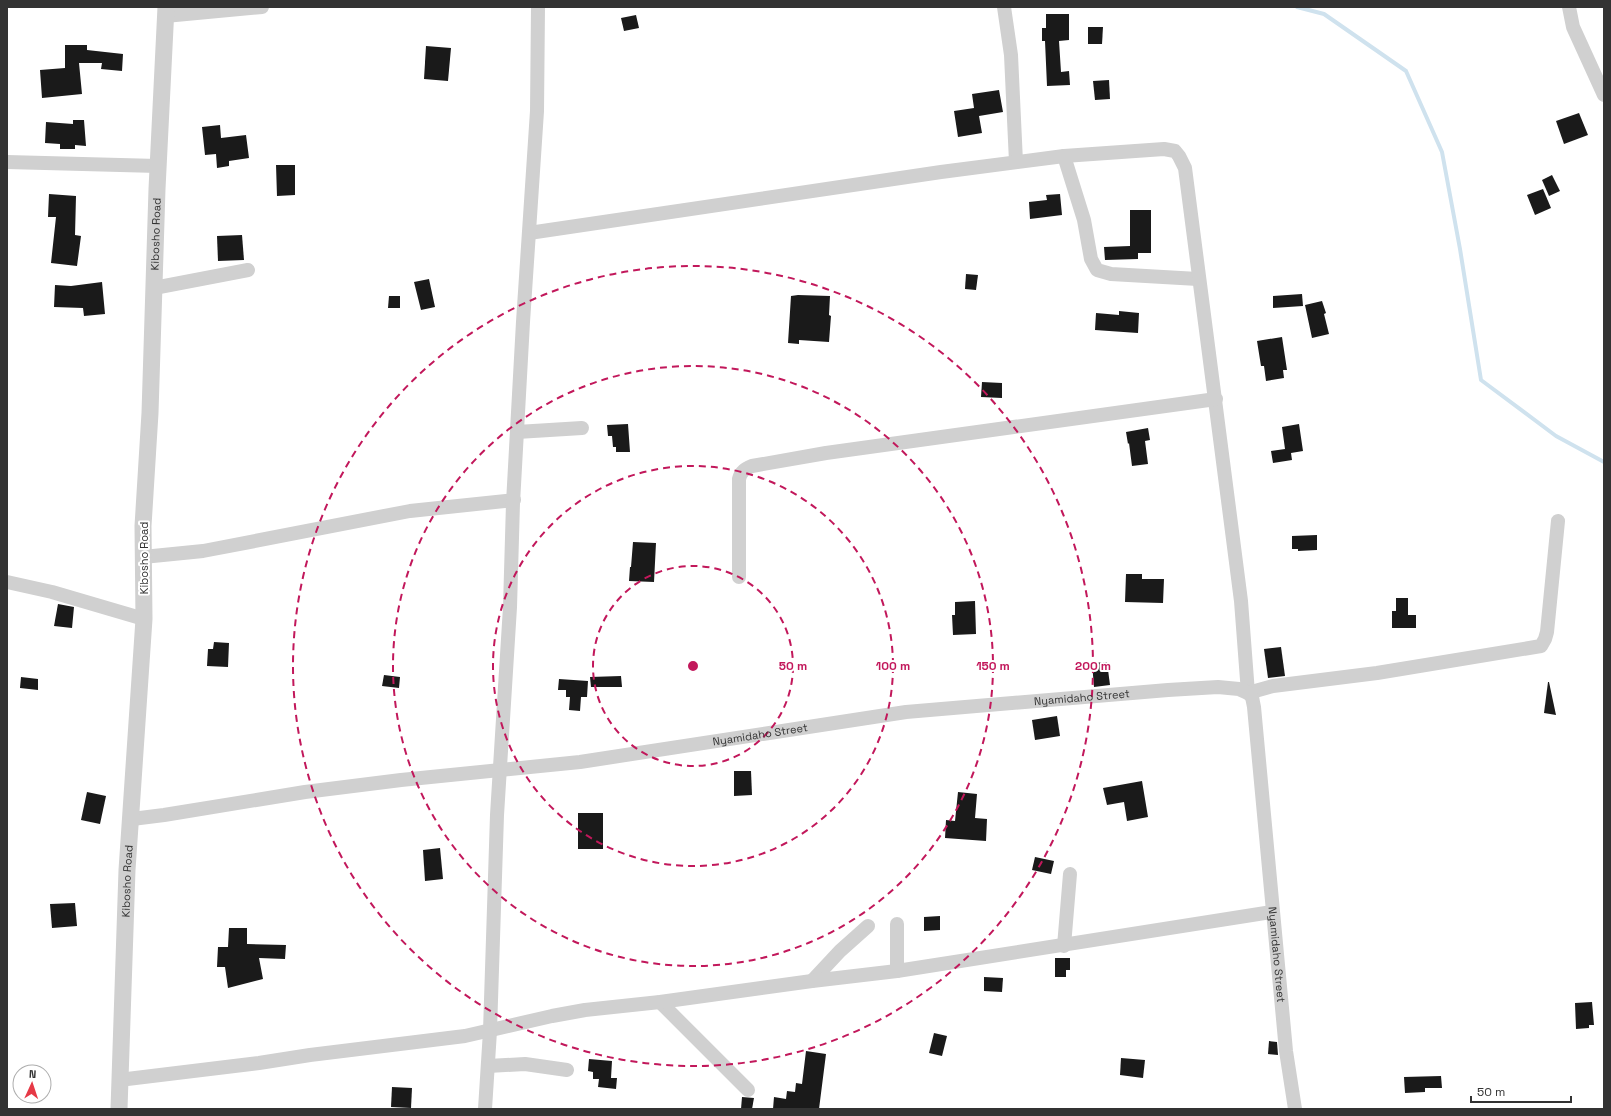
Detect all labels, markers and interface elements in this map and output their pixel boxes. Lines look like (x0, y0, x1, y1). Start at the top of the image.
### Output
street label: Kibosho Road (147, 198, 164, 271)
street label: Kibosho Road (137, 522, 151, 594)
text: 50 m (779, 658, 807, 674)
text: 100 m (876, 658, 910, 674)
text: 150 m (976, 658, 1010, 674)
text: 200 m (1075, 658, 1111, 674)
centre of rings (686, 659, 700, 673)
street label: Nyamidaho Street (1033, 686, 1130, 708)
street label: Nyamidaho Street (712, 720, 809, 749)
street label: Kibosho Road (118, 844, 136, 918)
street label: Nyamidaho Street (1266, 906, 1288, 1003)
north arrow (12, 1064, 52, 1104)
text: N (28, 1067, 37, 1081)
scale bar (1471, 1078, 1571, 1104)
text: 50 m (1477, 1084, 1505, 1100)

